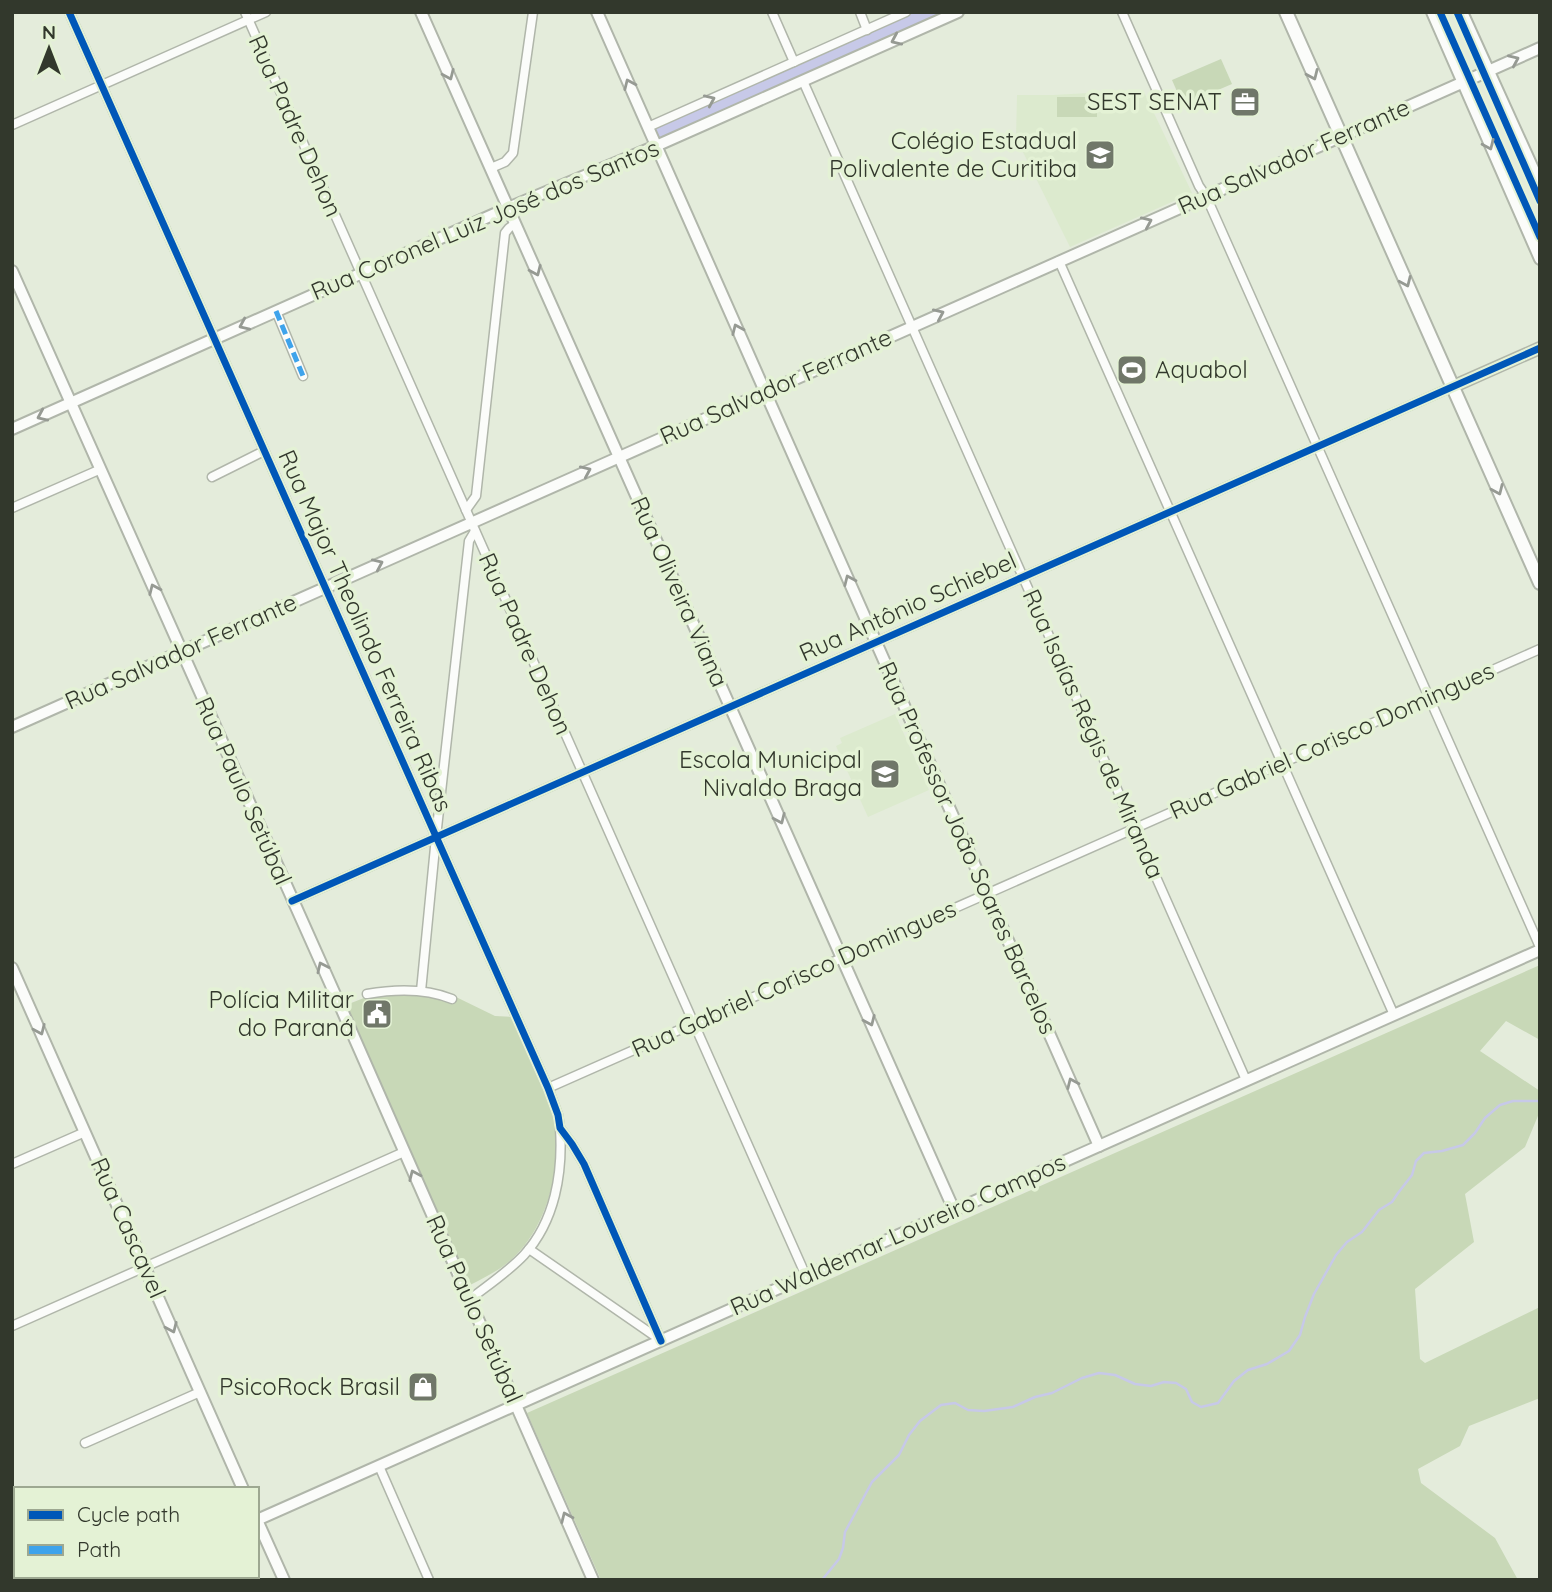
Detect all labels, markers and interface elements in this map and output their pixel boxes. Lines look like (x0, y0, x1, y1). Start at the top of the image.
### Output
north arrow (14, 14, 84, 84)
text: N (42, 20, 56, 44)
street label: Rua Padre Dehon (242, 30, 349, 221)
one-way arrow (891, 32, 903, 46)
one-way arrow (1507, 54, 1519, 68)
one-way arrow (441, 67, 455, 80)
one-way arrow (1305, 67, 1319, 80)
one-way arrow (623, 79, 637, 91)
office icon: SEST SENAT (1228, 85, 1262, 119)
place label: SEST SENAT (1087, 86, 1222, 116)
street label: Rua Salvador Ferrante (1173, 91, 1414, 221)
one-way arrow (703, 94, 715, 108)
place label: Colégio Estadual Polivalente de Curitiba (829, 125, 1077, 183)
street label: Rua Coronel Luiz José dos Santos (306, 132, 663, 306)
school or university icon: Colégio Estadual Polivalente de Curitiba (1083, 138, 1117, 172)
one-way arrow (1481, 138, 1495, 150)
one-way arrow (1140, 216, 1153, 230)
one-way arrow (528, 263, 542, 276)
one-way arrow (1398, 275, 1412, 288)
one-way arrow (932, 308, 945, 322)
one-way arrow (239, 317, 252, 331)
street label: Rua Salvador Ferrante (655, 321, 896, 451)
one-way arrow (731, 324, 745, 336)
sports icon: Aquabol (1115, 353, 1149, 387)
place label: Aquabol (1155, 354, 1248, 384)
one-way arrow (36, 408, 49, 422)
street label: Rua Major Theolindo Ferreira Ribas (272, 445, 460, 816)
one-way arrow (579, 465, 591, 479)
one-way arrow (1490, 483, 1504, 495)
street label: Rua Oliveira Viana (625, 492, 735, 691)
street label: Rua Antônio Schiebel (794, 545, 1021, 667)
street label: Rua Padre Dehon (472, 548, 579, 739)
one-way arrow (371, 558, 383, 572)
one-way arrow (843, 575, 857, 587)
one-way arrow (148, 584, 162, 596)
street label: Rua Isaías Régis de Miranda (1016, 584, 1171, 883)
street label: Rua Salvador Ferrante (60, 586, 301, 716)
street label: Rua Gabriel Corisco Domingues (1165, 655, 1499, 825)
street label: Rua Professor João Soares Barcelos (872, 657, 1064, 1038)
street label: Rua Paulo Setúbal (189, 692, 299, 889)
place label: Escola Municipal Nivaldo Braga (679, 744, 862, 802)
school or university icon: Escola Municipal Nivaldo Braga (868, 757, 902, 791)
one-way arrow (772, 812, 786, 824)
street label: Rua Gabriel Corisco Domingues (627, 893, 961, 1063)
one-way arrow (316, 962, 330, 974)
place label: Polícia Militar do Paraná (209, 984, 354, 1042)
public building icon: Polícia Militar do Paraná (360, 997, 394, 1031)
one-way arrow (862, 1013, 876, 1026)
one-way arrow (32, 1023, 46, 1036)
one-way arrow (1066, 1078, 1080, 1090)
street label: Rua Waldemar Loureiro Campos (725, 1146, 1070, 1322)
street label: Rua Cascavel (85, 1153, 173, 1302)
one-way arrow (409, 1169, 423, 1181)
street label: Rua Paulo Setúbal (420, 1210, 530, 1407)
one-way arrow (164, 1321, 178, 1333)
shop icon: PsicoRock Brasil (406, 1370, 440, 1404)
place label: PsicoRock Brasil (219, 1371, 400, 1401)
legend (14, 1487, 259, 1578)
text: Cycle path (77, 1501, 180, 1527)
one-way arrow (560, 1512, 574, 1525)
text: Path (77, 1536, 121, 1562)

